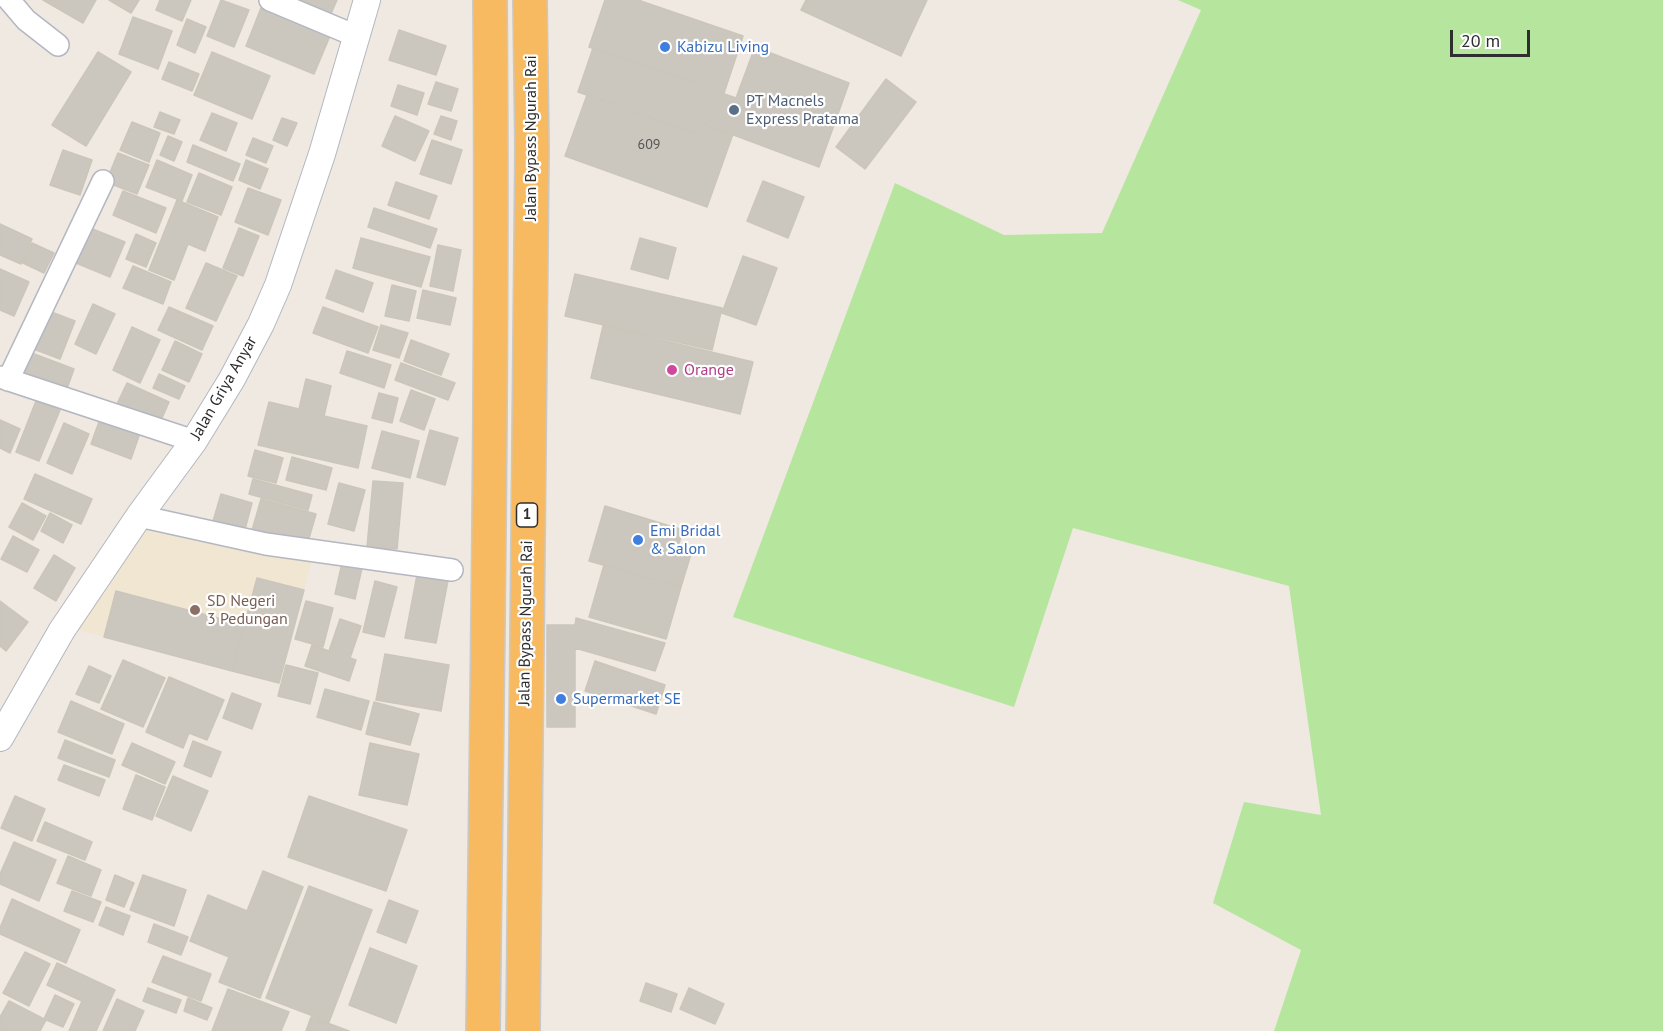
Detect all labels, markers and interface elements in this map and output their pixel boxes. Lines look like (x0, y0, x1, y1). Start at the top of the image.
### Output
scale bar (1453, 18, 1532, 56)
text: 20 m (1461, 29, 1500, 52)
place label: Kabizu Living (677, 37, 769, 57)
marker: Kabizu Living (658, 40, 672, 54)
street label: Jalan Bypass Ngurah Rai (521, 55, 541, 221)
place label: PT Macnels Express Pratama (746, 91, 859, 129)
marker: PT Macnels Express Pratama (727, 103, 741, 117)
house number: 609 (638, 137, 660, 153)
street label: Jalan Griya Anyar (187, 333, 261, 443)
place label: Orange (684, 360, 734, 380)
marker: Orange (665, 363, 679, 377)
road number: 1 (516, 503, 538, 527)
place label: Emi Bridal & Salon (650, 521, 720, 559)
marker: Emi Bridal & Salon (631, 533, 645, 547)
street label: Jalan Bypass Ngurah Rai (515, 540, 537, 706)
place label: SD Negeri 3 Pedungan (207, 591, 288, 629)
marker: SD Negeri 3 Pedungan (188, 603, 202, 617)
place label: Supermarket SE (573, 689, 681, 709)
marker: Supermarket SE (554, 692, 568, 706)

